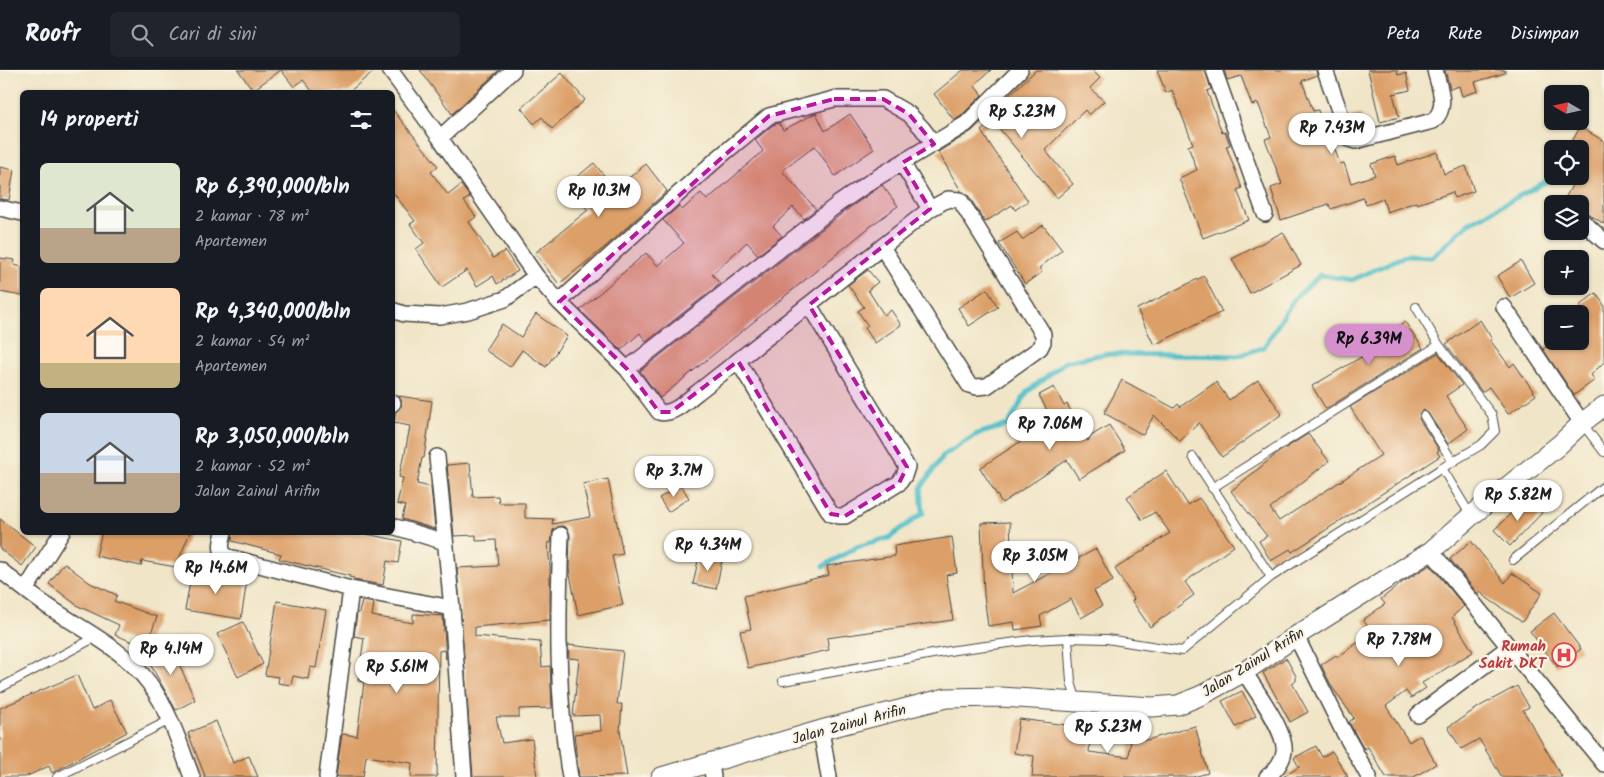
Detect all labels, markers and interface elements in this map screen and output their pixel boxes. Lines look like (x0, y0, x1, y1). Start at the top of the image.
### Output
search box (110, 12, 460, 57)
text: Roofr (25, 15, 80, 54)
text: Cari di sini (168, 20, 256, 50)
text: Peta (1387, 20, 1420, 49)
text: Rute (1448, 20, 1482, 49)
text: Disimpan (1510, 20, 1579, 49)
icon: search (128, 21, 156, 49)
north arrow (1544, 85, 1589, 130)
map controls (1544, 85, 1589, 350)
pin: Rp 5.23M (970, 97, 1074, 139)
text: Rp 5.23M (989, 100, 1055, 125)
text: 14 properti (40, 104, 138, 137)
icon: filters (347, 106, 375, 134)
pin: Rp 7.43M (1280, 112, 1384, 155)
text: Rp 7.43M (1299, 116, 1365, 141)
button: locate (1544, 140, 1589, 185)
text: Rp 6,390,000/bln (195, 171, 350, 204)
pin: Rp 10.3M (547, 176, 651, 218)
text: Rp 10.3M (568, 179, 630, 204)
icon: home (80, 183, 140, 243)
button: layers (1544, 195, 1589, 240)
text: 2 kamar · 78 m² (195, 204, 309, 229)
text: Apartemen (195, 229, 267, 254)
button: + (1544, 250, 1589, 295)
text: Rp 4,340,000/bln (195, 296, 351, 329)
button: − (1544, 305, 1589, 350)
icon: home (80, 308, 140, 368)
pin: Rp 6.39M (1317, 324, 1421, 366)
text: Rp 6.39M (1336, 327, 1402, 352)
text: 2 kamar · 54 m² (195, 329, 309, 354)
text: Apartemen (195, 354, 267, 379)
pin: Rp 7.06M (998, 408, 1102, 451)
text: Rp 7.06M (1018, 412, 1082, 437)
text: Rp 3,050,000/bln (195, 421, 349, 454)
icon: home (80, 433, 140, 493)
text: 2 kamar · 52 m² (195, 454, 310, 479)
pin: Rp 3.7M (628, 456, 720, 498)
text: Rp 3.7M (646, 459, 702, 484)
text: Jalan Zainul Arifin (195, 479, 320, 504)
pin: Rp 5.82M (1466, 480, 1570, 522)
text: Rp 5.82M (1484, 483, 1552, 508)
pin: Rp 4.34M (656, 530, 760, 572)
text: Rp 4.34M (675, 533, 741, 558)
pin: Rp 3.05M (983, 540, 1087, 583)
text: Rp 3.05M (1002, 544, 1068, 569)
pin: Rp 14.6M (164, 552, 268, 595)
text: Rp 14.6M (185, 556, 247, 581)
street label: Jalan Zainul Arifin (1197, 622, 1310, 704)
pin: Rp 7.78M (1347, 624, 1451, 667)
text: Rp 7.78M (1367, 628, 1431, 653)
pin: Rp 4.14M (119, 634, 223, 676)
place label: Rumah Sakit DKT (1479, 635, 1548, 676)
text: Rp 4.14M (140, 637, 202, 662)
hospital icon: Rumah Sakit DKT (1551, 642, 1577, 668)
pin: Rp 5.61M (345, 652, 449, 694)
text: Rp 5.61M (366, 655, 428, 680)
street label: Jalan Zainul Arifin (790, 698, 909, 752)
pin: Rp 5.23M (1056, 712, 1160, 754)
text: Rp 5.23M (1075, 715, 1141, 740)

